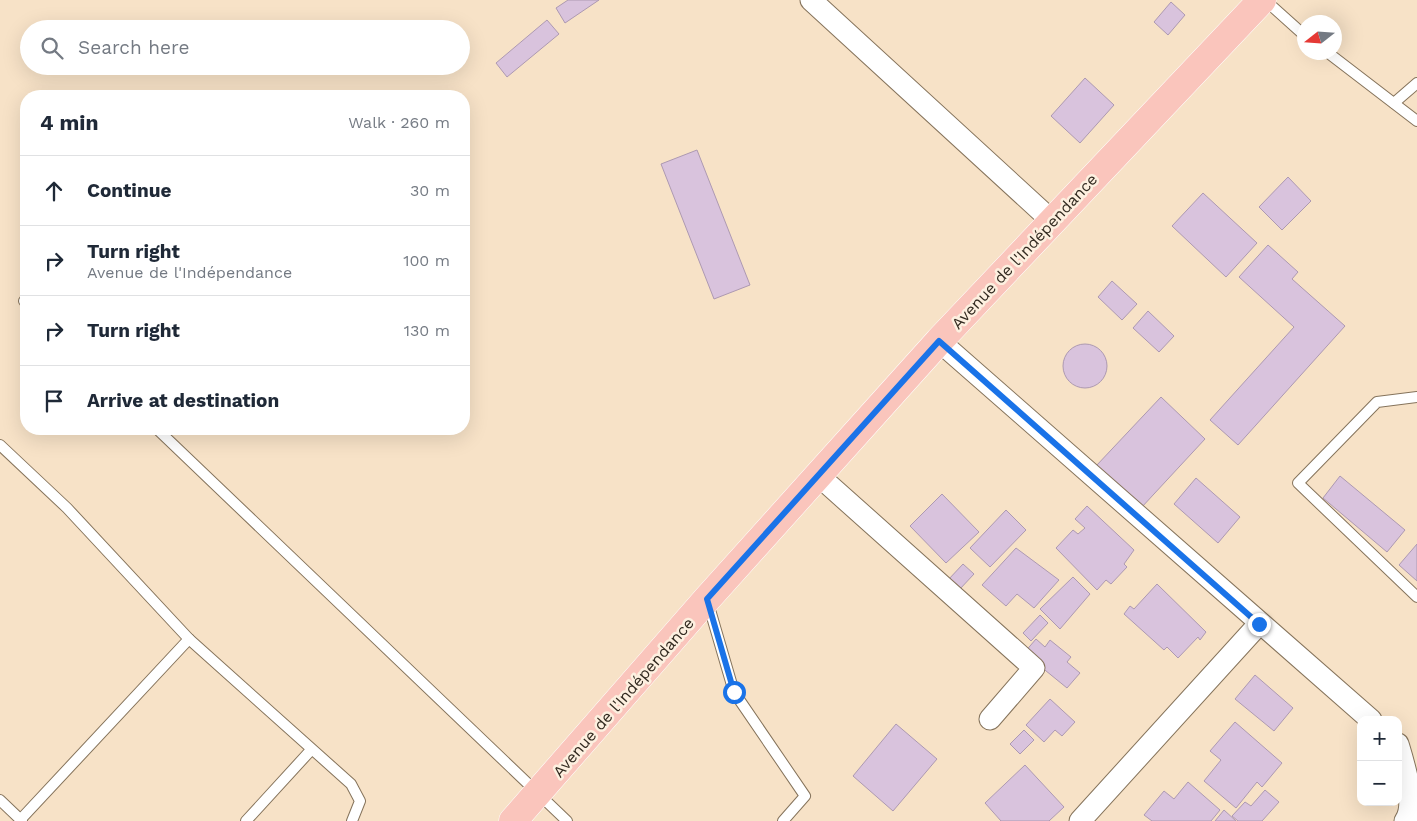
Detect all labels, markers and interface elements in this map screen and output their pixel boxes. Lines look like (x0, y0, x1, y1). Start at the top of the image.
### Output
north arrow (1297, 15, 1342, 60)
search box (20, 20, 470, 75)
icon: search (38, 34, 66, 62)
text: Search here (78, 36, 189, 59)
text: 4 min (40, 110, 98, 135)
text: Walk · 260 m (348, 113, 450, 132)
street label: Avenue de l'Indépendance (947, 170, 1101, 333)
icon: ahead (40, 177, 68, 205)
text: Continue (87, 179, 171, 202)
text: 30 m (410, 181, 450, 200)
text: Turn right (87, 240, 180, 263)
icon: right (40, 247, 68, 275)
text: 100 m (403, 251, 450, 270)
text: Avenue de l'Indépendance (87, 263, 292, 282)
icon: right (40, 317, 68, 345)
text: Turn right (87, 319, 180, 342)
text: 130 m (404, 321, 450, 340)
icon: arrive (40, 387, 68, 415)
text: Arrive at destination (87, 389, 279, 412)
route end (1248, 613, 1271, 636)
street label: Avenue de l'Indépendance (549, 614, 698, 781)
route start (723, 681, 746, 704)
map controls (1357, 716, 1402, 806)
button: + (1357, 716, 1402, 761)
button: − (1357, 761, 1402, 806)

